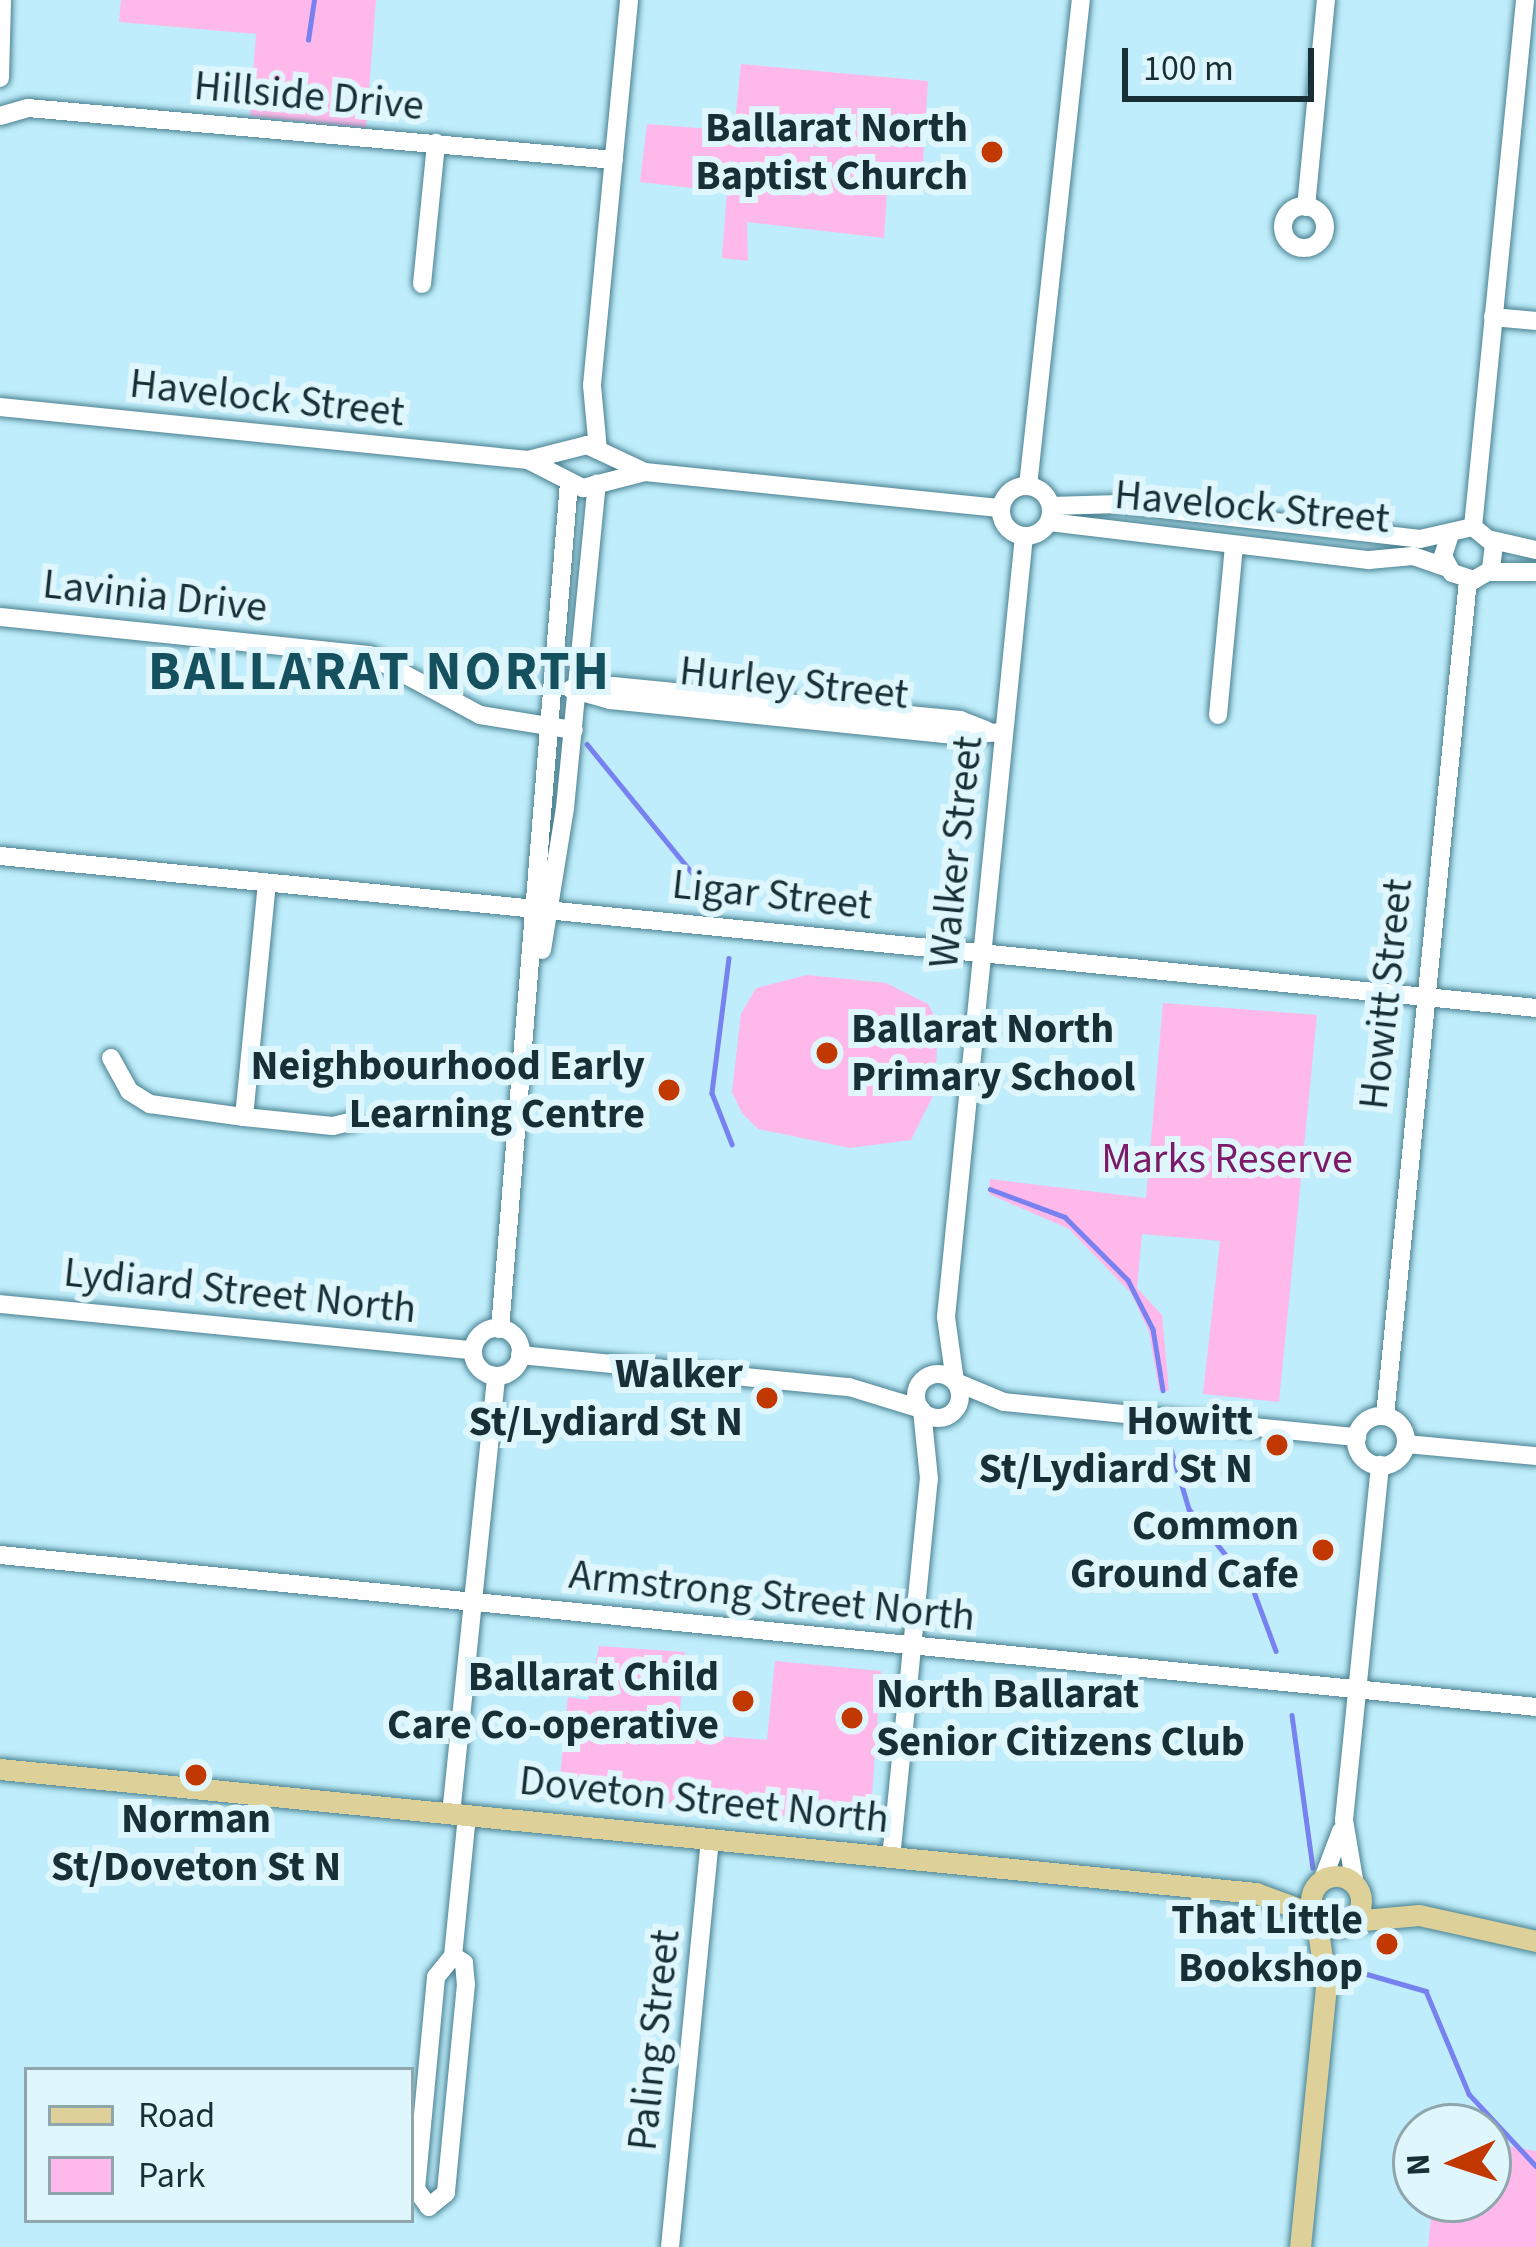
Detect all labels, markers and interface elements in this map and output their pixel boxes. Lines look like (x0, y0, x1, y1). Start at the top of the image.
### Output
scale bar (1128, 24, 1320, 98)
text: 100 m (1143, 43, 1234, 94)
street label: Hillside Drive (192, 61, 426, 131)
place label: Ballarat North Baptist Church (695, 103, 968, 201)
marker: Ballarat North Baptist Church (979, 139, 1005, 165)
street label: Havelock Street (127, 359, 407, 437)
street label: Havelock Street (1112, 470, 1392, 544)
street label: Lavinia Drive (40, 559, 270, 633)
district label: BALLARAT NORTH (148, 641, 612, 705)
street label: Hurley Street (677, 646, 911, 720)
street label: Walker Street (919, 733, 993, 971)
street label: Ligar Street (670, 859, 874, 931)
street label: Howitt Street (1349, 876, 1423, 1112)
place label: Ballarat North Primary School (851, 1004, 1135, 1102)
marker: Ballarat North Primary School (814, 1040, 840, 1066)
place label: Neighbourhood Early Learning Centre (251, 1041, 645, 1140)
marker: Neighbourhood Early Learning Centre (656, 1077, 682, 1103)
park label: Marks Reserve (1101, 1134, 1353, 1184)
street label: Lydiard Street North (61, 1247, 419, 1335)
place label: Walker St/Lydiard St N (469, 1349, 743, 1448)
marker: Walker St/Lydiard St N (754, 1385, 780, 1411)
place label: Howitt St/Lydiard St N (979, 1396, 1253, 1494)
marker: Howitt St/Lydiard St N (1264, 1432, 1290, 1458)
place label: Common Ground Cafe (1070, 1501, 1299, 1600)
marker: Common Ground Cafe (1310, 1537, 1336, 1563)
street label: Armstrong Street North (567, 1550, 977, 1642)
place label: Ballarat Child Care Co-operative (387, 1652, 719, 1750)
place label: North Ballarat Senior Citizens Club (876, 1669, 1245, 1768)
marker: Ballarat Child Care Co-operative (730, 1688, 756, 1714)
marker: North Ballarat Senior Citizens Club (839, 1705, 865, 1731)
street label: Doveton Street North (517, 1756, 891, 1844)
marker: Norman St/Doveton St N (183, 1762, 209, 1788)
place label: Norman St/Doveton St N (51, 1794, 341, 1892)
place label: That Little Bookshop (1171, 1895, 1363, 1994)
street label: Paling Street (617, 1927, 691, 2153)
marker: That Little Bookshop (1374, 1931, 1400, 1957)
legend (24, 2067, 414, 2223)
text: Road (138, 2090, 215, 2141)
north arrow (1392, 2103, 1512, 2223)
text: Park (138, 2150, 205, 2201)
text: N (1395, 2153, 1443, 2177)

